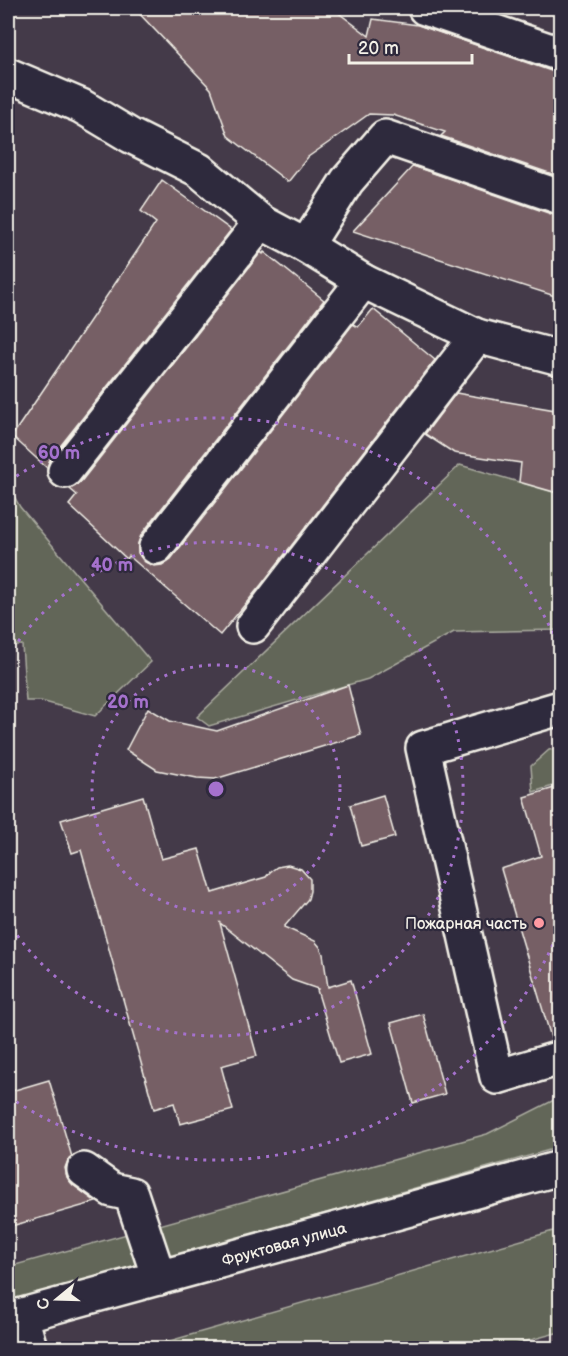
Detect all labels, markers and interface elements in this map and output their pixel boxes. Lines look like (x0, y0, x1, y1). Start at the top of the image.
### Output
scale bar (349, 27, 472, 65)
text: 20 m (358, 38, 399, 59)
text: 60 m (38, 443, 80, 464)
text: 40 m (91, 555, 133, 576)
text: 20 m (107, 692, 149, 713)
centre of rings (206, 779, 226, 799)
place label: Пожарная часть (405, 915, 527, 934)
marker: Пожарная часть (532, 916, 546, 930)
street label: Фруктовая улица (220, 1219, 349, 1271)
north arrow (27, 1269, 87, 1329)
text: С (33, 1295, 55, 1312)

